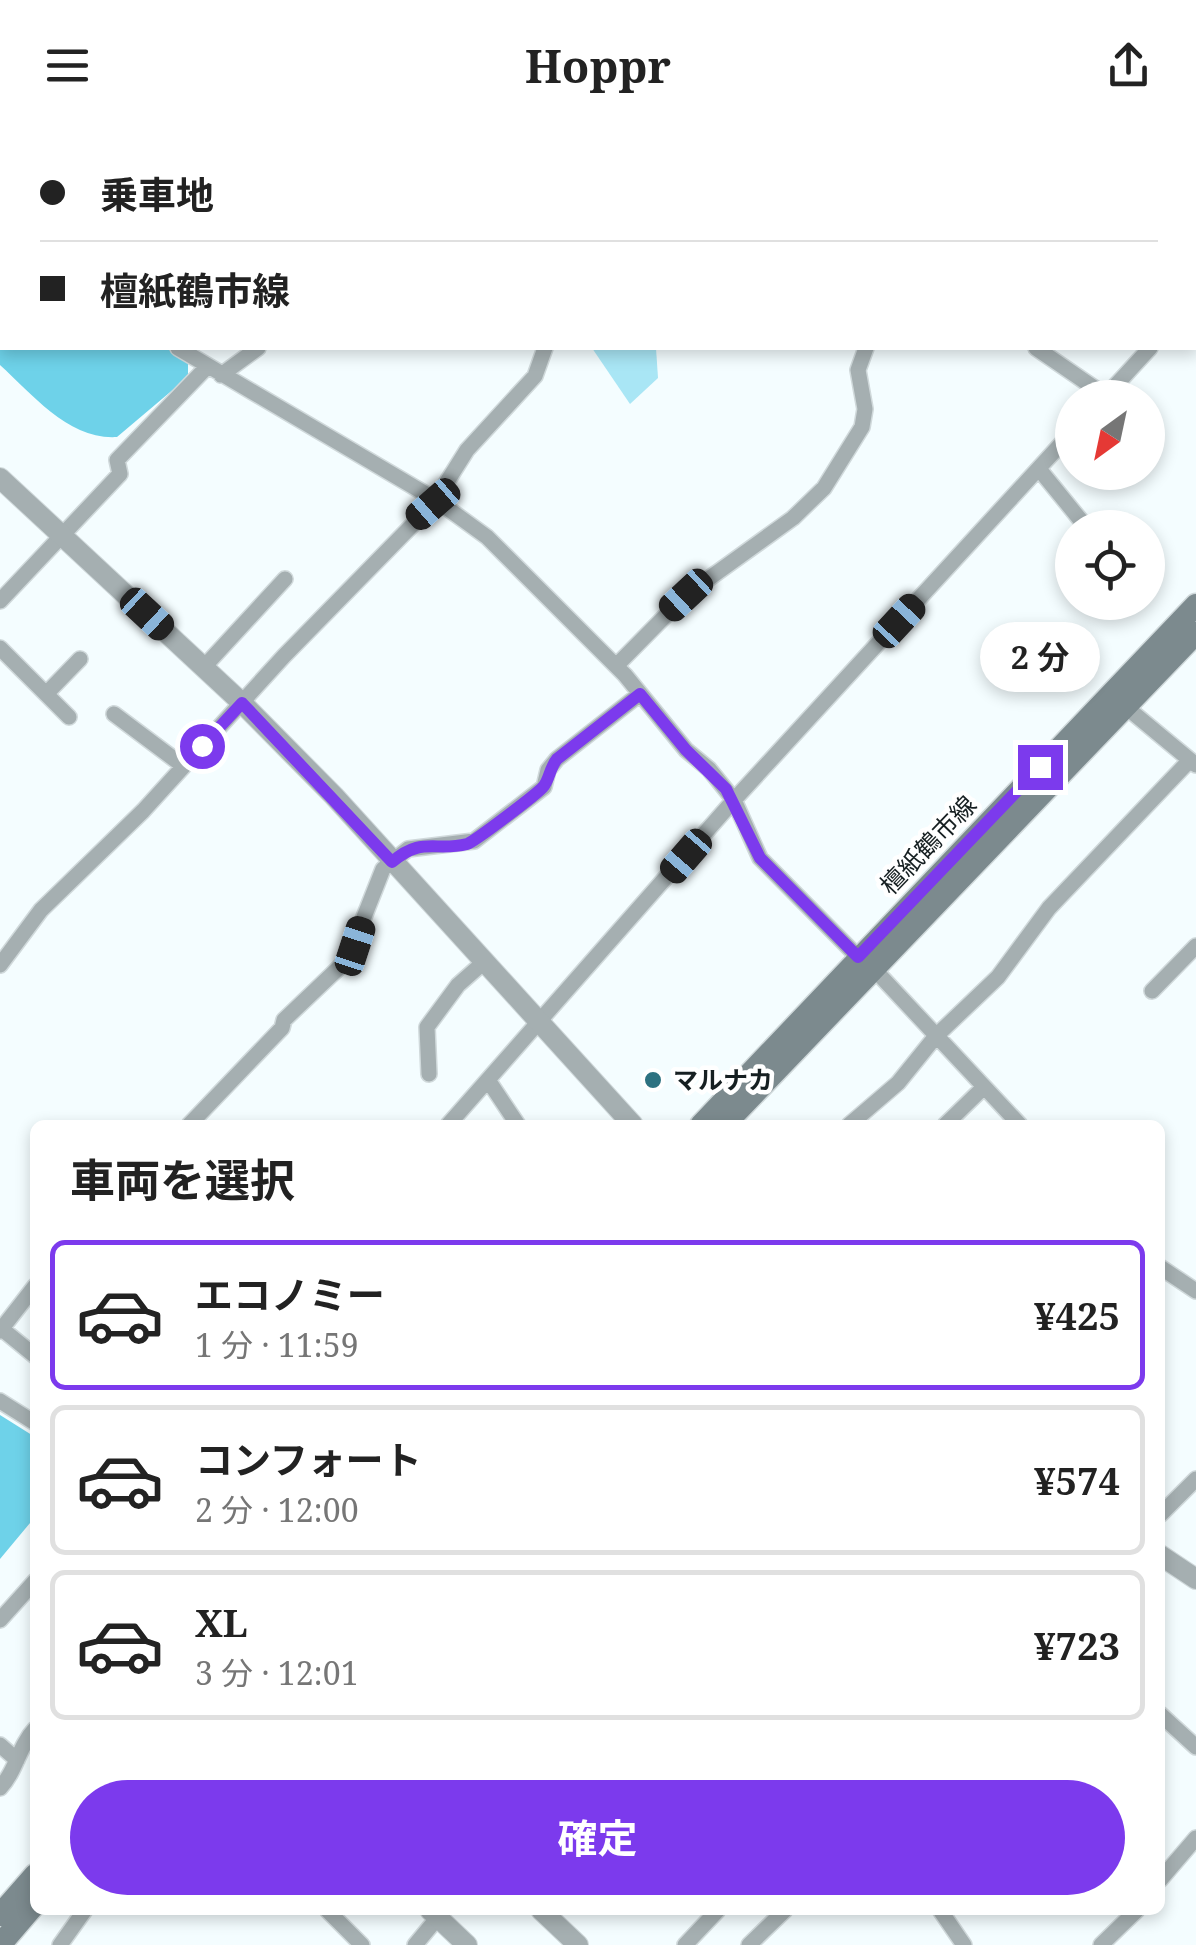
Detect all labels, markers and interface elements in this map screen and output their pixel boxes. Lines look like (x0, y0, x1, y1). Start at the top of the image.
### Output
text: Hoppr (525, 35, 671, 96)
icon: menu (40, 38, 95, 93)
icon: share (1101, 38, 1156, 93)
text: 乗車地 (100, 168, 214, 220)
text: 檀紙鶴市線 (100, 264, 290, 316)
north arrow (1055, 380, 1165, 490)
map controls (1055, 380, 1165, 620)
car (401, 473, 465, 535)
button: locate (1055, 510, 1165, 620)
car (654, 564, 718, 626)
car (115, 583, 179, 645)
car (868, 589, 930, 653)
callout: 2 分 (980, 622, 1100, 692)
text: 2 分 (1011, 635, 1069, 678)
route start (180, 724, 225, 769)
route end (1018, 745, 1063, 790)
street label: 檀紙鶴市線 (872, 788, 983, 901)
car (655, 824, 717, 888)
car (331, 913, 379, 979)
place label: マルナカ (673, 1062, 773, 1096)
marker: マルナカ (642, 1069, 664, 1091)
text: 車両を選択 (70, 1149, 295, 1210)
text: エコノミー (195, 1268, 385, 1320)
icon: car (75, 1270, 165, 1360)
text: ¥425 (1034, 1289, 1120, 1341)
text: 1 分 · 11:59 (195, 1323, 359, 1366)
text: コンフォート (195, 1433, 422, 1485)
icon: car (75, 1435, 165, 1525)
text: ¥574 (1034, 1454, 1120, 1506)
text: 2 分 · 12:00 (195, 1488, 359, 1531)
text: XL (195, 1596, 248, 1648)
icon: car (75, 1600, 165, 1690)
text: ¥723 (1034, 1619, 1120, 1671)
text: 3 分 · 12:01 (195, 1651, 359, 1694)
button: 確定 (70, 1780, 1125, 1895)

